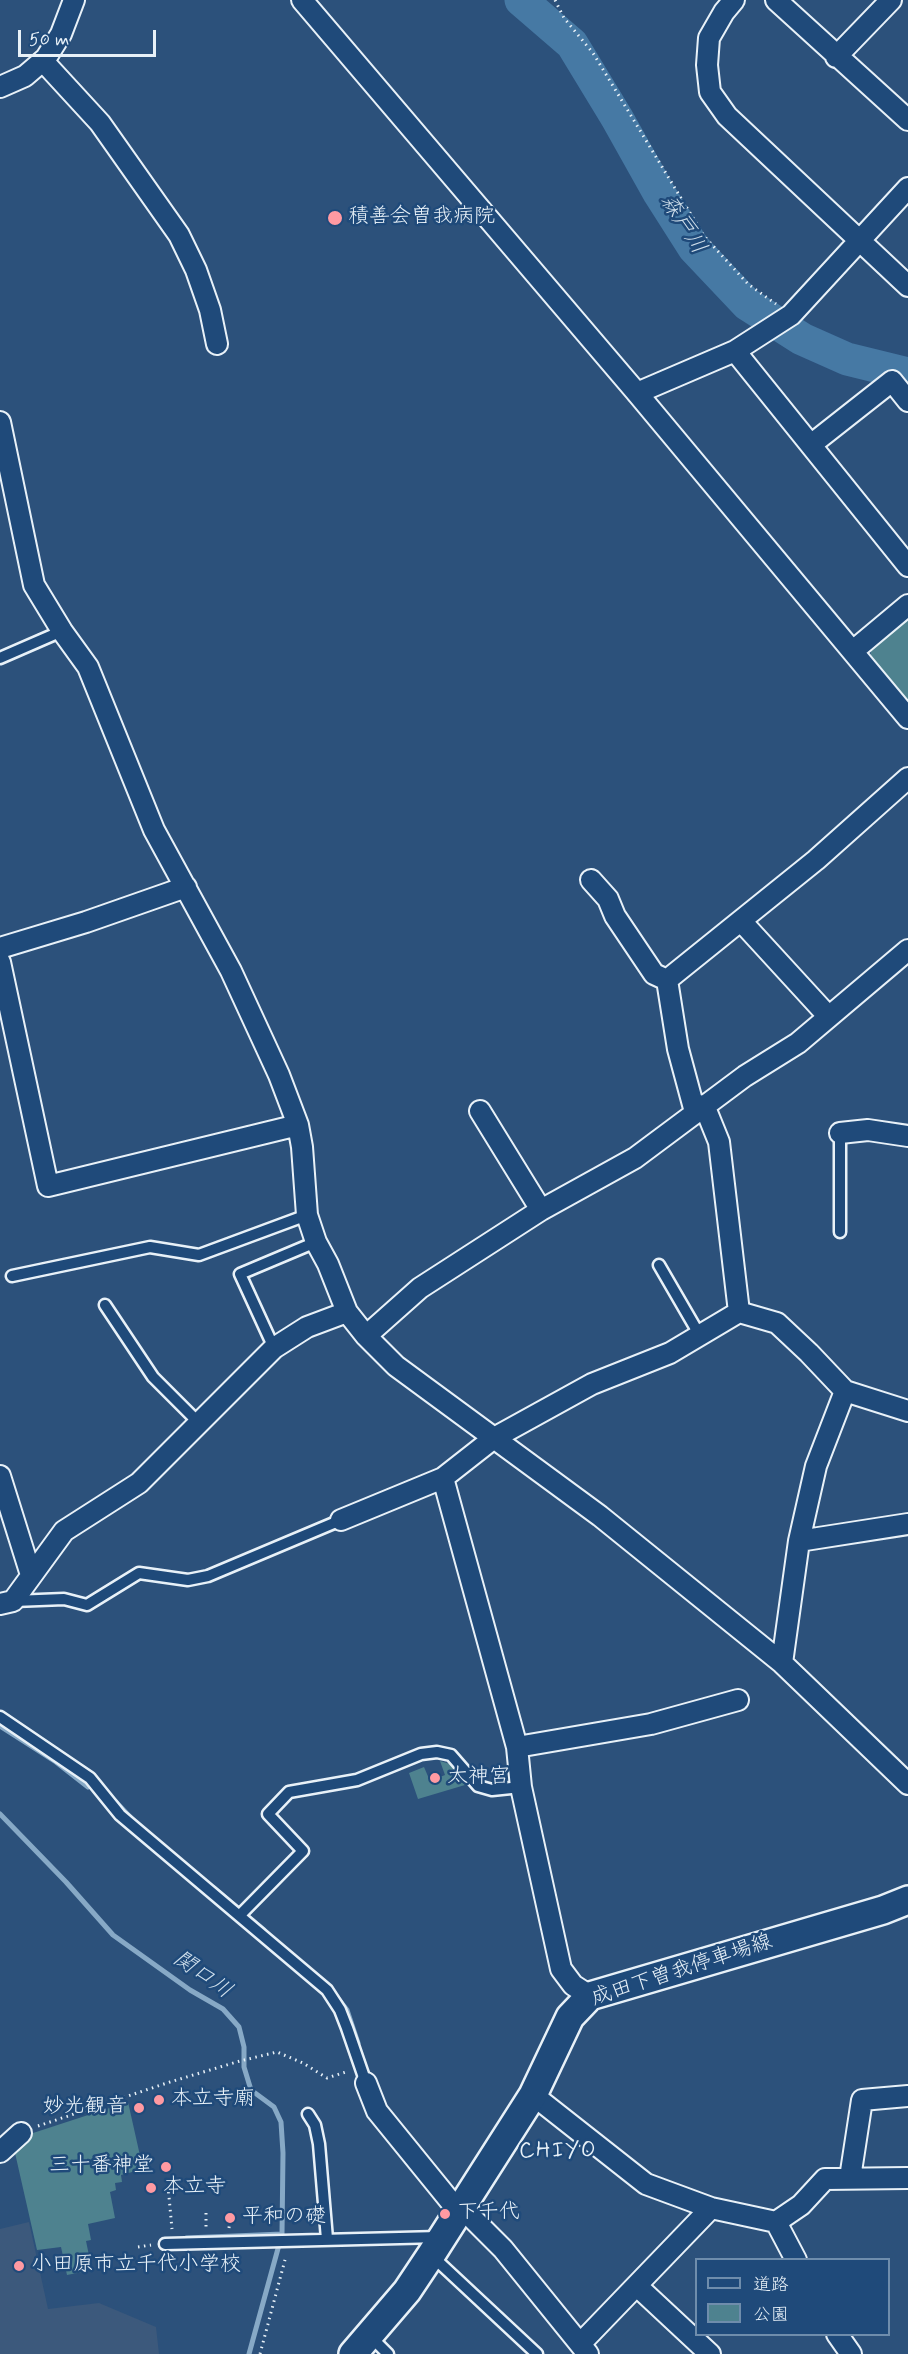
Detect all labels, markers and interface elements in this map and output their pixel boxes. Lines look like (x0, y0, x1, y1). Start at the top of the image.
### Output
scale bar (21, 18, 159, 56)
text: 50 m (29, 28, 69, 52)
water label: 森戸川 (653, 190, 711, 260)
place label: 積善会曽我病院 (348, 205, 495, 231)
marker: 積善会曽我病院 (326, 209, 344, 227)
place label: 太神宮 (447, 1765, 510, 1791)
marker: 太神宮 (428, 1771, 442, 1785)
street label: 成田下曽我停車場線 (588, 1930, 776, 2012)
water label: 関口川 (167, 1946, 237, 2006)
place label: 本立寺廟 (171, 2087, 255, 2113)
marker: 本立寺廟 (152, 2093, 166, 2107)
place label: 妙光観音 (43, 2095, 127, 2121)
marker: 妙光観音 (132, 2101, 146, 2115)
district label: CHIYO (521, 2139, 595, 2165)
place label: 三十番神堂 (49, 2154, 154, 2180)
marker: 三十番神堂 (159, 2160, 173, 2174)
place label: 本立寺 (163, 2175, 226, 2201)
marker: 本立寺 (144, 2181, 158, 2195)
place label: 下千代 (457, 2201, 520, 2227)
place label: 平和の礎 (242, 2205, 326, 2231)
marker: 下千代 (438, 2207, 452, 2221)
marker: 平和の礎 (223, 2211, 237, 2225)
place label: 小田原市立千代小学校 (31, 2253, 241, 2279)
legend (695, 2258, 890, 2336)
marker: 小田原市立千代小学校 (12, 2259, 26, 2273)
text: 道路 (753, 2273, 789, 2297)
text: 公園 (753, 2303, 789, 2327)

